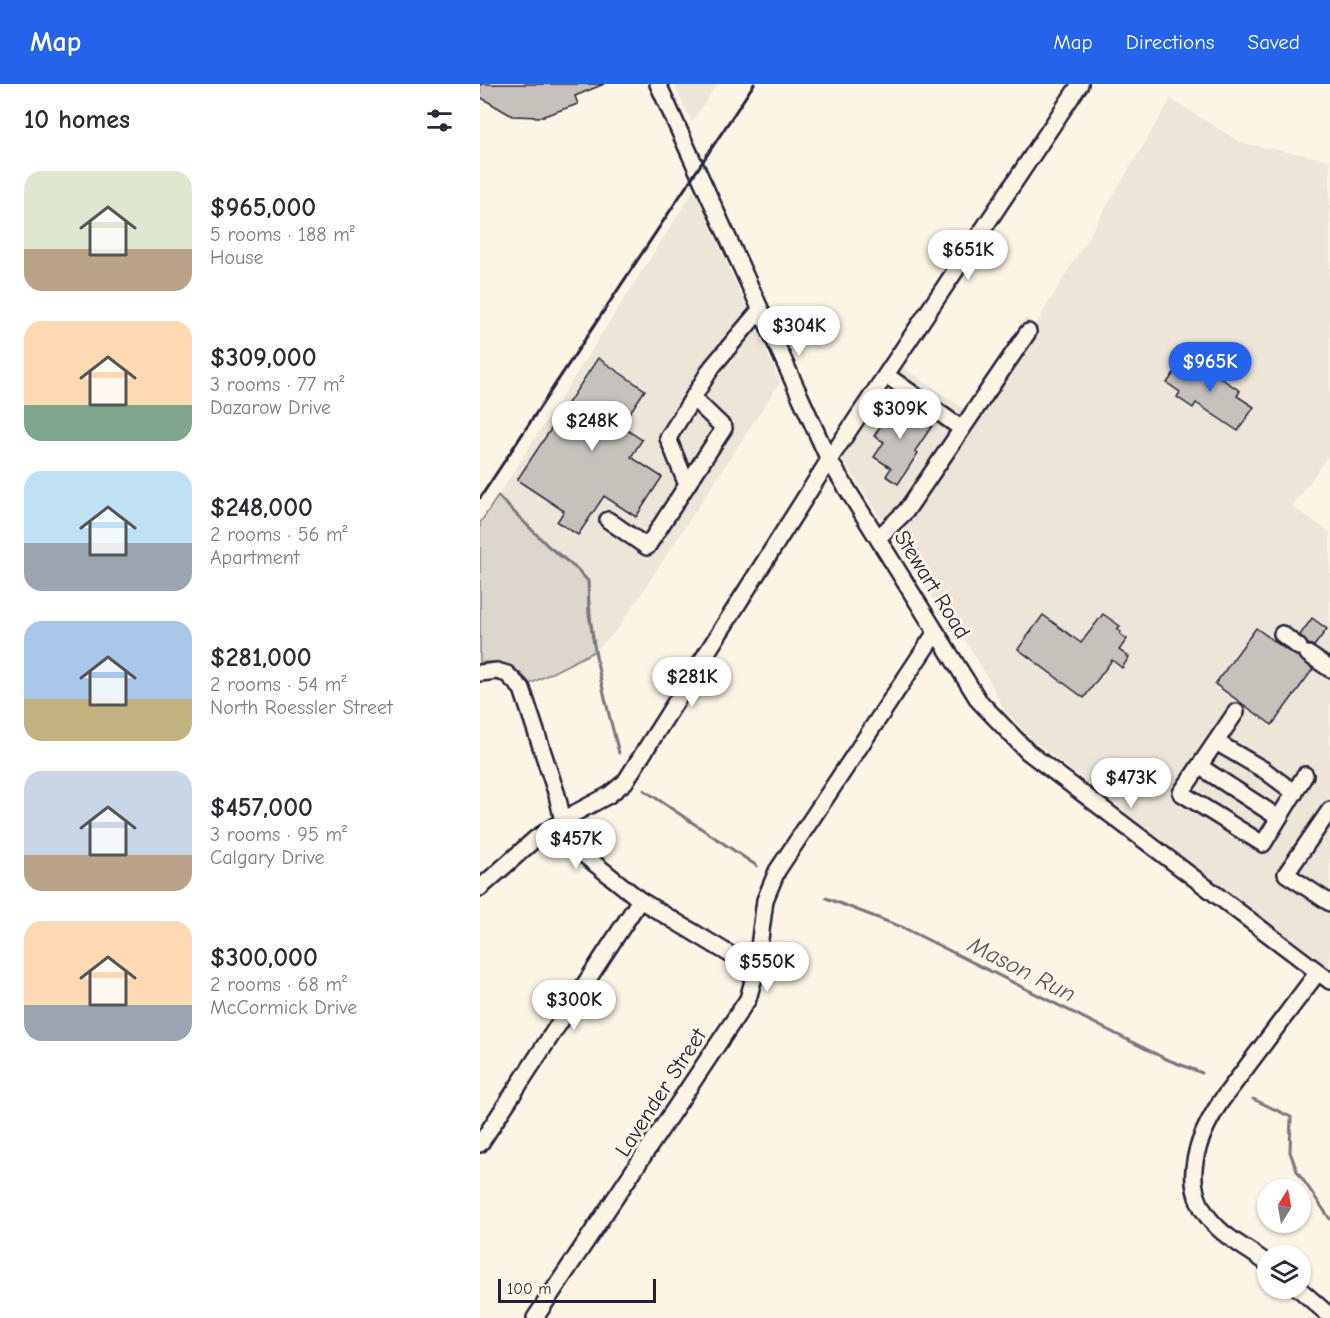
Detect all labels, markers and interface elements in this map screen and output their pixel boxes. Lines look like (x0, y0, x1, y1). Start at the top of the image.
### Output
text: Map (30, 26, 81, 58)
text: Map (1053, 30, 1093, 54)
text: Directions (1126, 30, 1215, 54)
text: Saved (1248, 30, 1300, 54)
icon: filters (423, 104, 456, 137)
text: 10 homes (24, 105, 130, 135)
text: $965,000 (210, 193, 316, 223)
icon: home (72, 195, 144, 267)
text: 5 rooms · 188 m² (210, 223, 355, 246)
pin: $651K (926, 230, 1010, 281)
text: $651K (942, 238, 994, 261)
text: House (210, 246, 264, 269)
pin: $304K (757, 306, 841, 357)
text: $304K (772, 314, 826, 337)
pin: $965K (1168, 342, 1252, 393)
text: $309,000 (210, 343, 317, 373)
icon: home (72, 345, 144, 417)
text: $965K (1183, 350, 1237, 373)
text: 3 rooms · 77 m² (210, 373, 344, 396)
pin: $309K (858, 389, 942, 440)
text: Dazarow Drive (210, 396, 331, 419)
text: $309K (872, 397, 928, 420)
pin: $248K (550, 401, 634, 452)
text: $248K (566, 409, 618, 432)
text: $248,000 (210, 493, 313, 523)
icon: home (72, 495, 144, 567)
text: 2 rooms · 56 m² (210, 523, 348, 546)
street label: Stewart Road (889, 526, 976, 643)
text: Apartment (210, 546, 300, 569)
text: $281,000 (210, 643, 312, 673)
icon: home (72, 645, 144, 717)
pin: $281K (650, 657, 734, 708)
text: $281K (666, 665, 718, 688)
text: 2 rooms · 54 m² (210, 673, 346, 696)
text: North Roessler Street (210, 696, 393, 719)
pin: $473K (1089, 758, 1173, 809)
text: $473K (1105, 766, 1157, 789)
text: $457,000 (210, 793, 313, 823)
icon: home (72, 795, 144, 867)
pin: $457K (534, 819, 618, 870)
text: 3 rooms · 95 m² (210, 823, 347, 846)
text: $457K (550, 827, 602, 850)
text: Calgary Drive (210, 846, 325, 869)
water label: Mason Run (963, 930, 1080, 1008)
pin: $550K (725, 942, 809, 993)
text: $300,000 (210, 943, 318, 973)
icon: home (72, 945, 144, 1017)
text: $550K (739, 950, 795, 973)
text: 2 rooms · 68 m² (210, 973, 347, 996)
pin: $300K (532, 980, 616, 1031)
text: $300K (546, 988, 602, 1011)
text: McCormick Drive (210, 996, 357, 1019)
street label: Lavender Street (610, 1023, 712, 1162)
north arrow (1257, 1179, 1311, 1233)
map controls (1257, 1179, 1311, 1299)
button: layers (1257, 1245, 1311, 1299)
scale bar (498, 1276, 656, 1304)
text: 100 m (507, 1280, 551, 1298)

